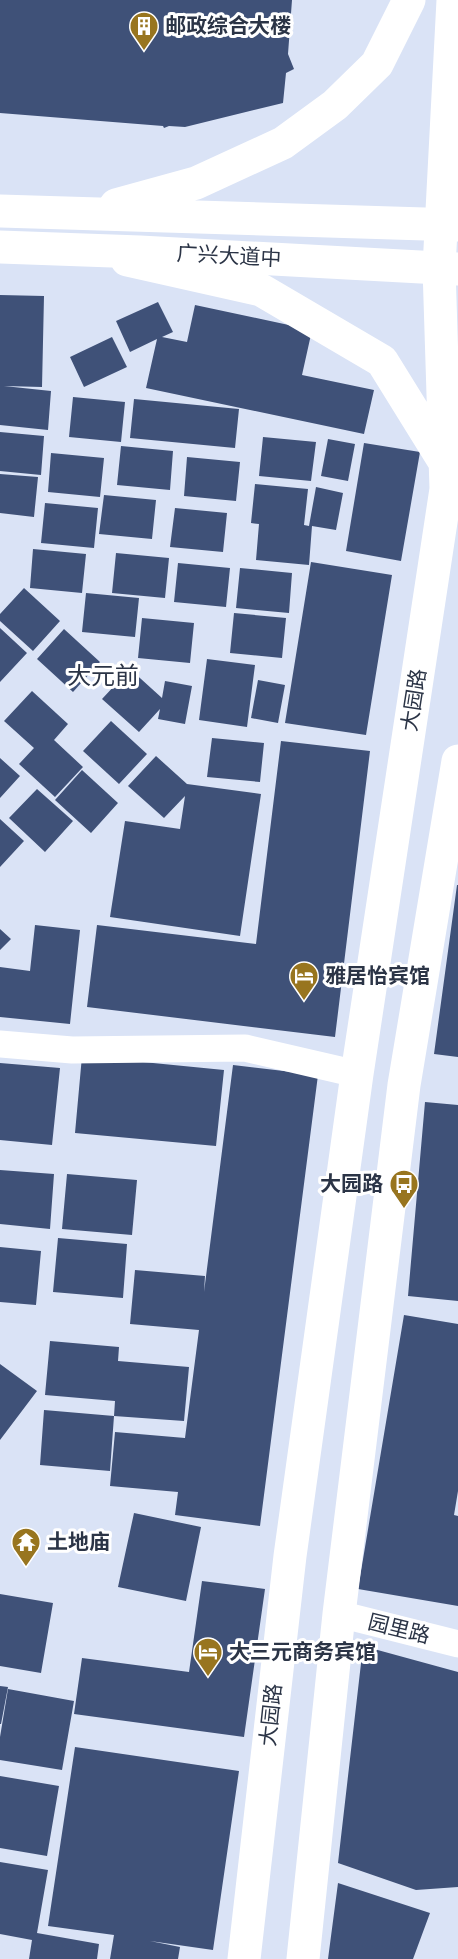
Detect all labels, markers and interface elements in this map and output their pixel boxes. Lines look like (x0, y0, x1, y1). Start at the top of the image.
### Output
building icon: 邮政综合大楼 (128, 10, 160, 52)
place label: 邮政综合大楼 (165, 12, 291, 40)
street label: 广兴大道中 (176, 239, 282, 273)
district label: 大元前 (67, 660, 139, 692)
street label: 大园路 (395, 667, 433, 733)
hotel icon: 雅居怡宾馆 (288, 960, 320, 1002)
place label: 雅居怡宾馆 (325, 962, 430, 990)
bus stop icon: 大园路 (388, 1168, 420, 1210)
place label: 大园路 (320, 1170, 383, 1198)
temple icon: 土地庙 (10, 1526, 42, 1568)
place label: 土地庙 (47, 1528, 110, 1556)
street label: 园里路 (365, 1608, 433, 1650)
hotel icon: 大三元商务宾馆 (192, 1636, 224, 1678)
place label: 大三元商务宾馆 (229, 1638, 376, 1666)
street label: 大园路 (254, 1682, 288, 1748)

